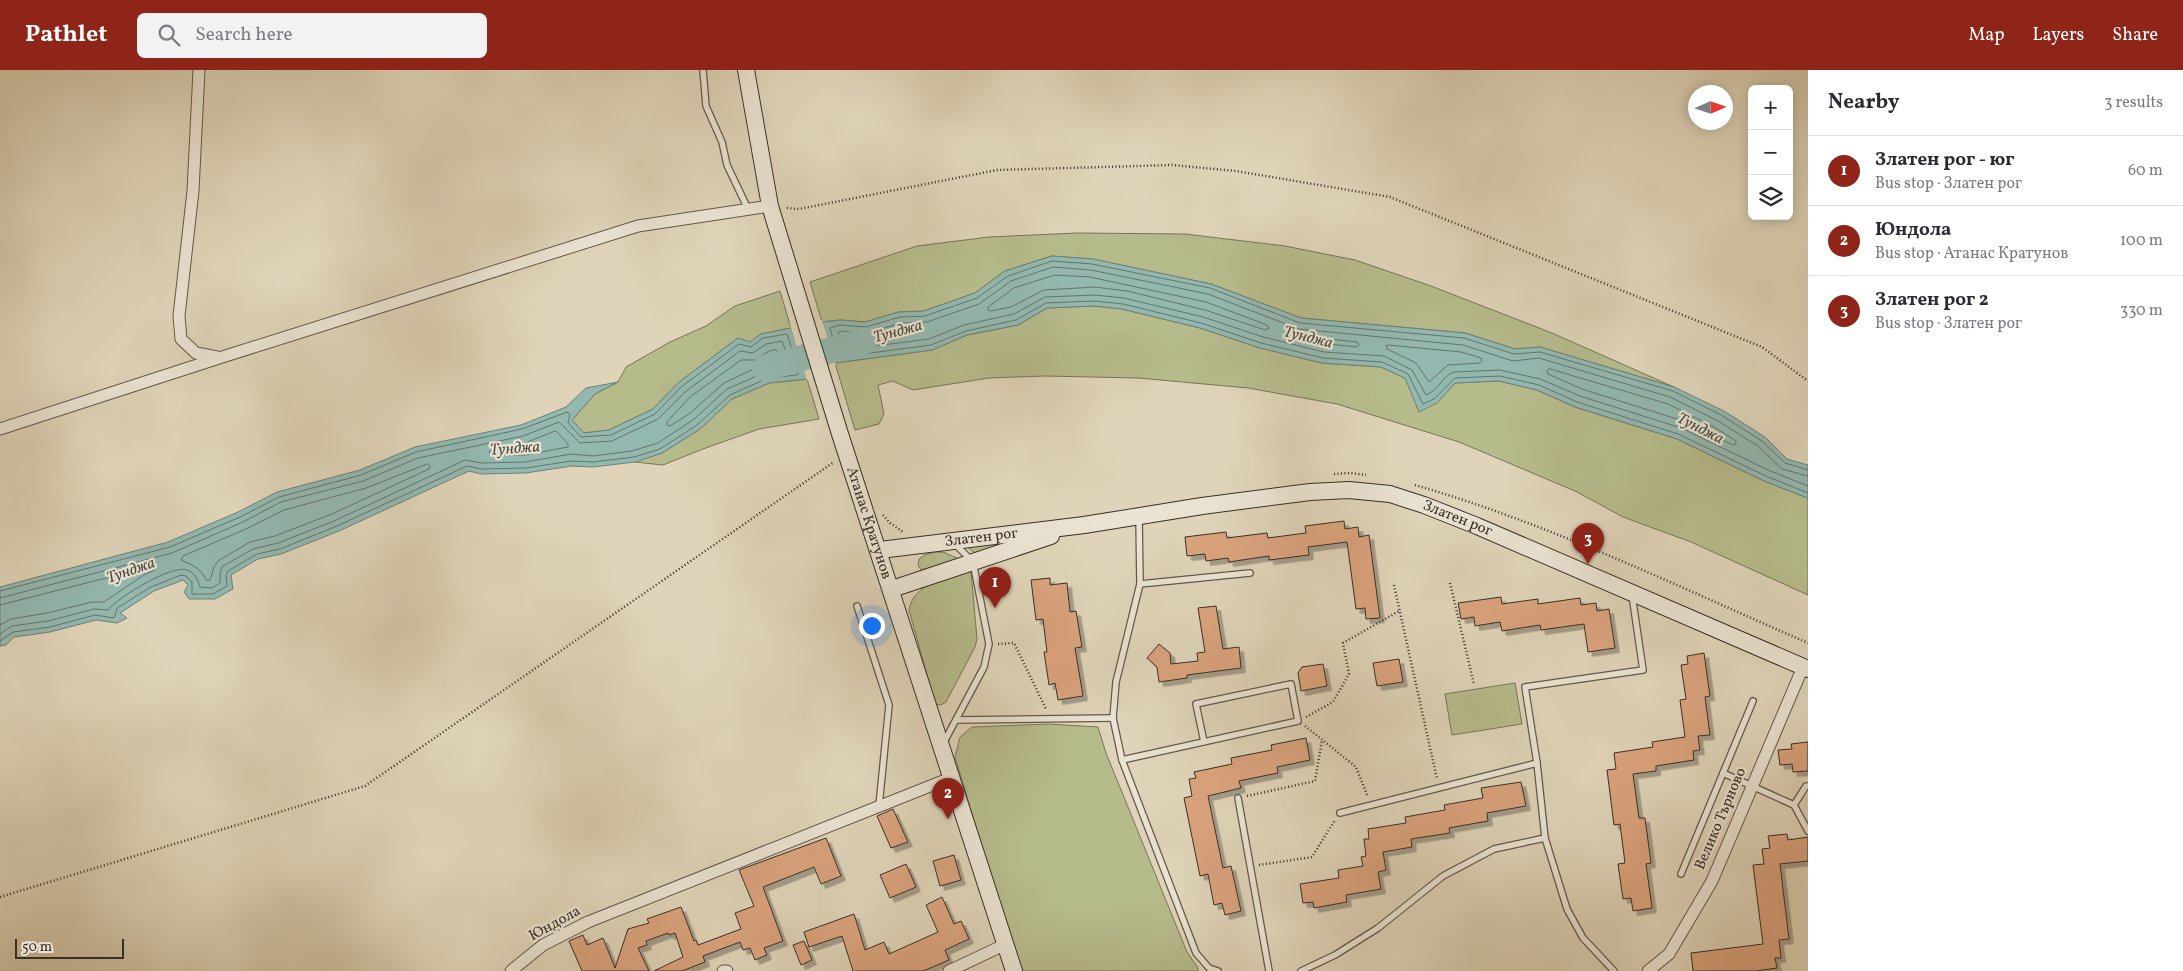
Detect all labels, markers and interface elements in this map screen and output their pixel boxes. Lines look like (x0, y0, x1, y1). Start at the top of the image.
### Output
search box (137, 13, 487, 58)
text: Pathlet (25, 18, 107, 52)
icon: search (155, 21, 183, 49)
text: Search here (195, 22, 293, 48)
text: Map (1968, 23, 2004, 48)
text: Layers (2032, 23, 2084, 48)
text: Share (2112, 23, 2158, 48)
north arrow (1688, 85, 1733, 130)
map controls (1748, 85, 1793, 220)
button: + (1748, 85, 1793, 130)
text: Nearby (1828, 88, 1899, 117)
text: 3 results (2104, 92, 2163, 114)
button: − (1748, 130, 1793, 175)
text: Златен рог - юг (1875, 147, 2014, 173)
text: 1 (1841, 160, 1847, 182)
text: 60 m (2128, 160, 2163, 182)
text: Bus stop · Златен рог (1875, 173, 2022, 195)
button: layers (1748, 175, 1793, 220)
text: Юндола (1875, 217, 1951, 243)
text: 2 (1840, 230, 1848, 252)
text: 100 m (2120, 230, 2163, 252)
text: Bus stop · Атанас Кратунов (1875, 243, 2068, 265)
text: Златен рог 2 (1875, 287, 1989, 313)
text: 3 (1840, 300, 1848, 322)
text: 330 m (2120, 300, 2163, 322)
text: Bus stop · Златен рог (1875, 313, 2022, 335)
water label: Тунджа (871, 315, 925, 349)
water label: Тунджа (1281, 321, 1335, 355)
water label: Тунджа (1673, 408, 1728, 450)
water label: Тунджа (489, 436, 541, 462)
street label: Атанас Кратунов (841, 464, 897, 582)
street label: Златен рог (1419, 495, 1496, 542)
street label: Златен рог (943, 523, 1019, 552)
pin: 3 (1572, 523, 1604, 564)
water label: Тунджа (104, 552, 159, 590)
pin: 1 (979, 567, 1011, 608)
your location (859, 613, 885, 639)
street label: Велико Търново (1690, 765, 1752, 873)
pin: 2 (932, 778, 964, 819)
street label: Юндола (525, 901, 585, 947)
scale bar (15, 936, 124, 959)
text: 50 m (22, 938, 52, 957)

